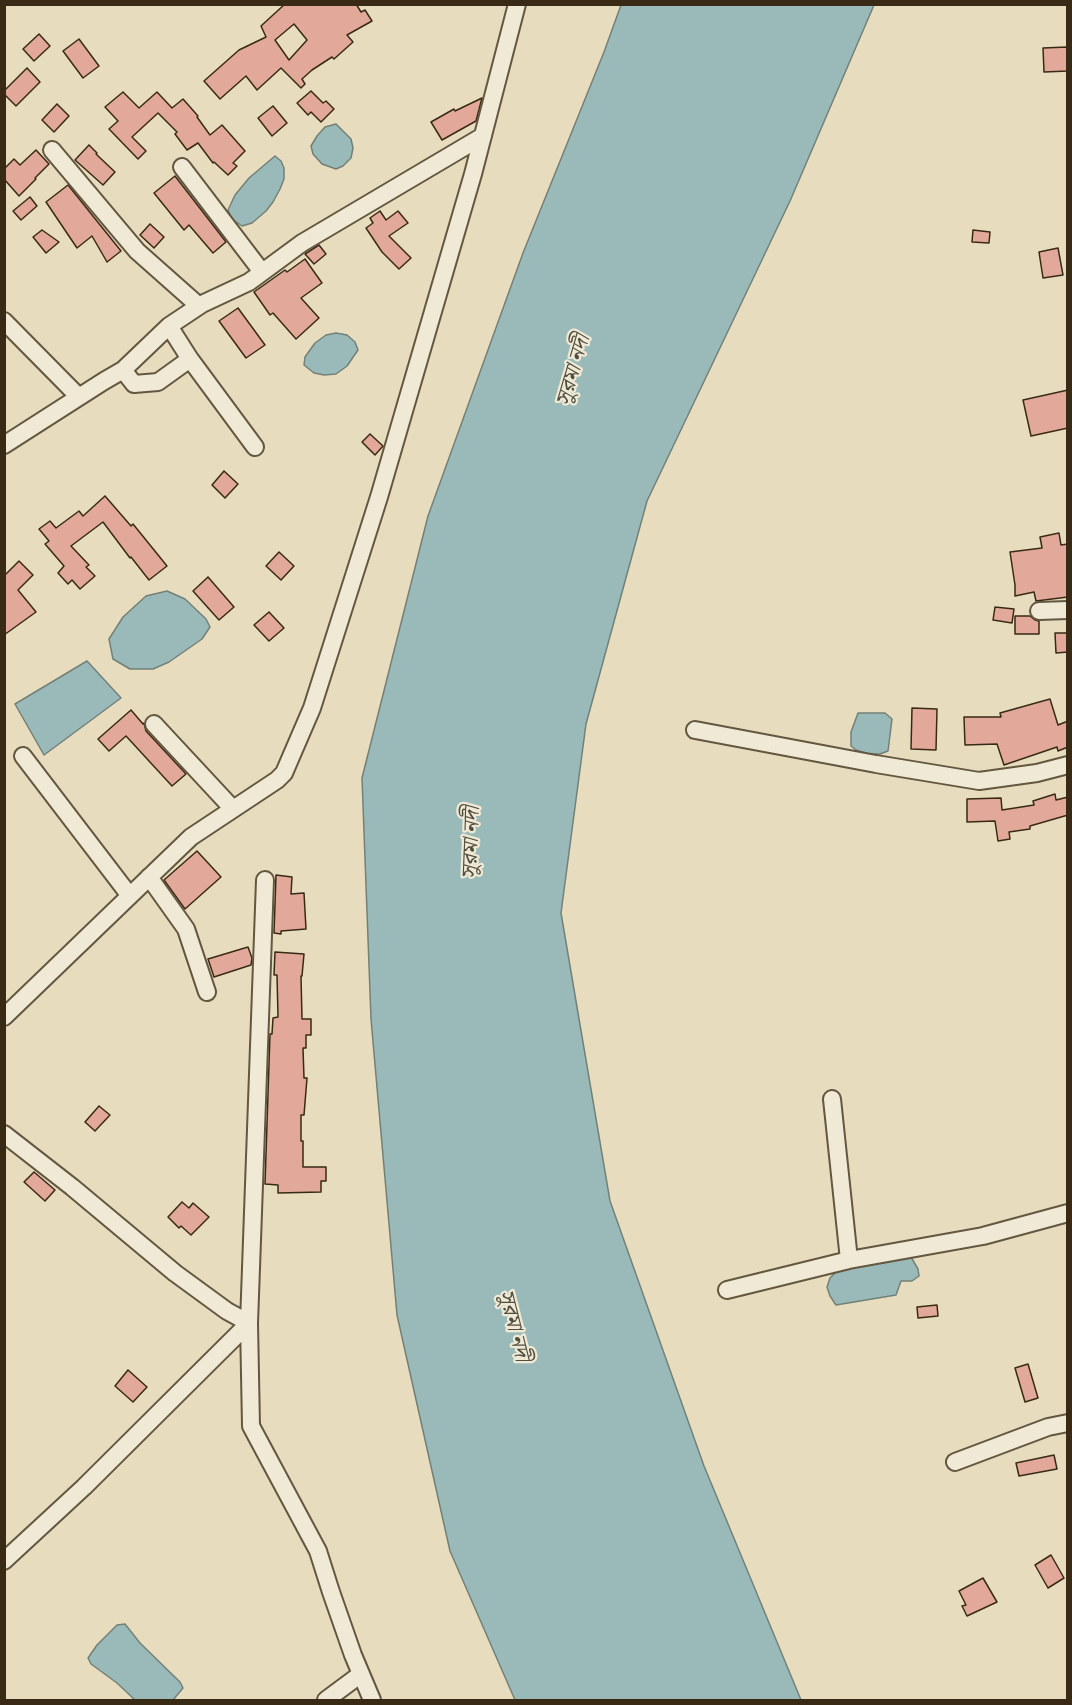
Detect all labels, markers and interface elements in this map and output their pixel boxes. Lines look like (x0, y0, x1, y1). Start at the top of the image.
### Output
water label: সুরমা নদী (552, 332, 598, 410)
water label: সুরমা নদী (459, 806, 487, 880)
water label: সুরমা নদী (490, 1288, 534, 1364)

